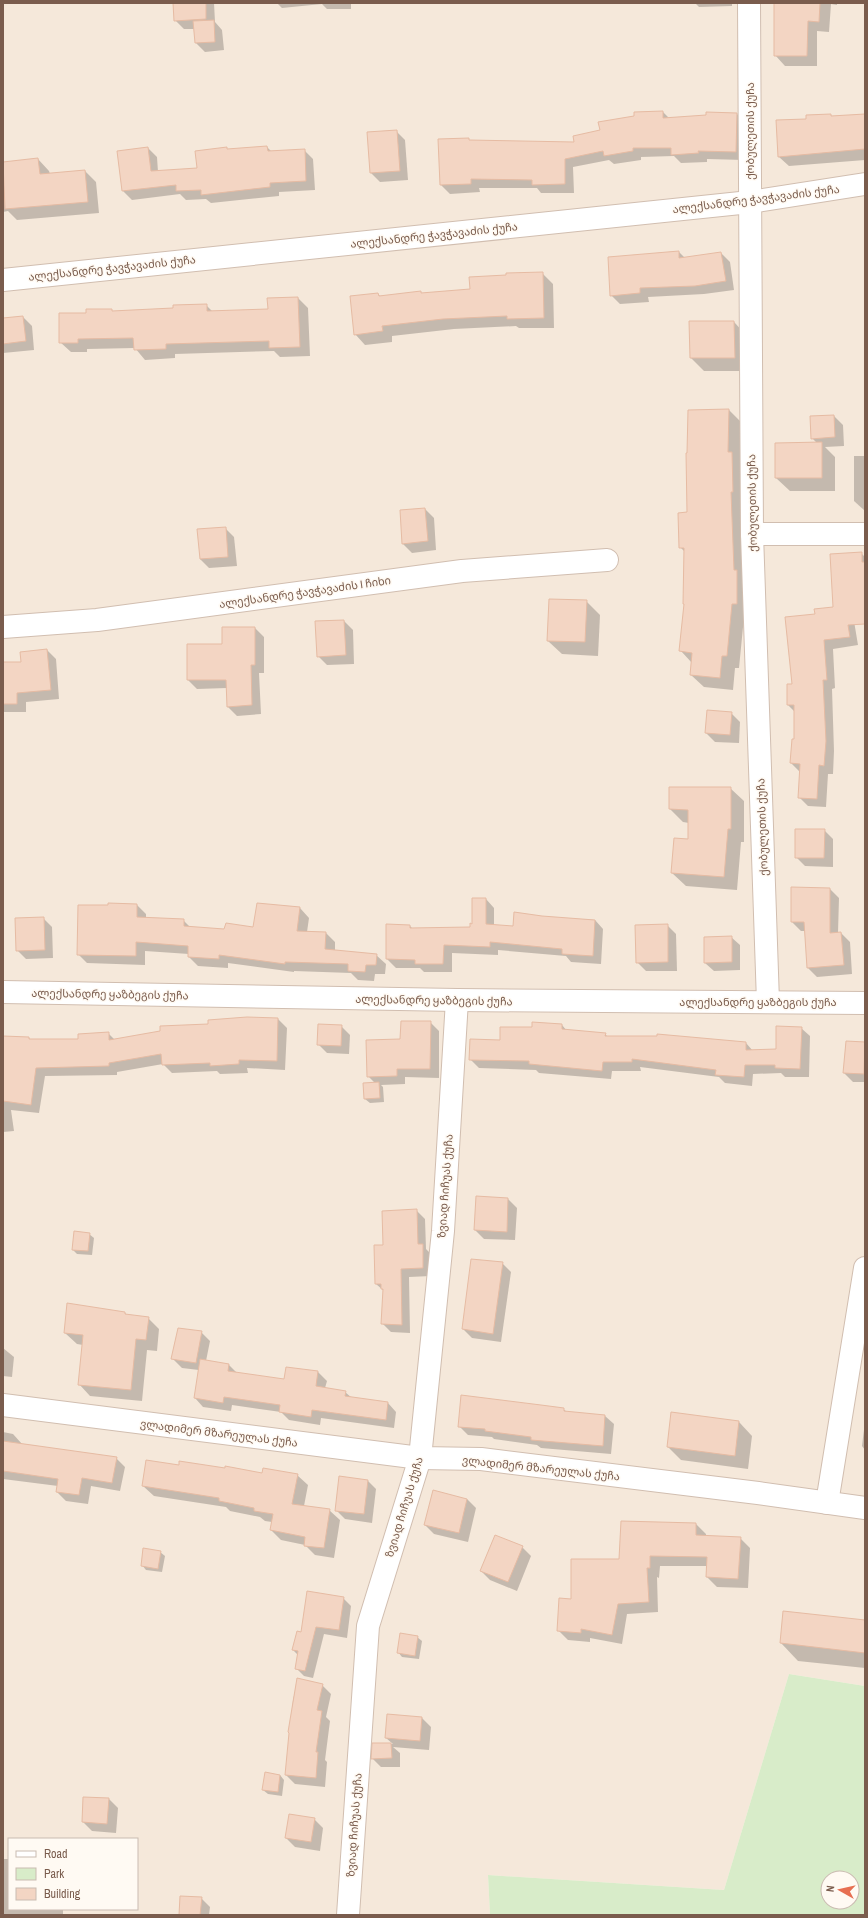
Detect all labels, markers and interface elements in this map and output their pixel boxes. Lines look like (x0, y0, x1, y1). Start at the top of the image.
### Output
street label: ქობულეთის ქუჩა (743, 82, 757, 180)
street label: ალექსანდრე ჭავჭავაძის ქუჩა (672, 182, 840, 216)
street label: ალექსანდრე ჭავჭავაძის ქუჩა (350, 219, 518, 251)
street label: ალექსანდრე ჭავჭავაძის ქუჩა (28, 252, 196, 284)
street label: ქობულეთის ქუჩა (744, 454, 760, 552)
street label: ალექსანდრე ჭავჭავაძის I ჩიხი (218, 573, 392, 611)
street label: ქობულეთის ქუჩა (753, 778, 771, 876)
street label: ალექსანდრე ყაზბეგის ქუჩა (31, 986, 189, 1002)
street label: ალექსანდრე ყაზბეგის ქუჩა (355, 992, 513, 1008)
street label: ალექსანდრე ყაზბეგის ქუჩა (679, 995, 837, 1009)
street label: ზვიად ჩიჩუას ქუჩა (434, 1133, 456, 1239)
street label: ვლადიმერ მზარეულას ქუჩა (139, 1416, 299, 1450)
street label: ვლადიმერ მზარეულას ქუჩა (461, 1453, 621, 1483)
street label: ზვიად ჩიჩუას ქუჩა (382, 1455, 426, 1559)
street label: ზვიად ჩიჩუას ქუჩა (343, 1772, 365, 1878)
legend (8, 1838, 138, 1910)
text: Road (44, 1846, 68, 1862)
text: Park (44, 1866, 64, 1882)
north arrow (820, 1870, 860, 1910)
text: N (823, 1884, 837, 1893)
text: Building (44, 1886, 81, 1902)

